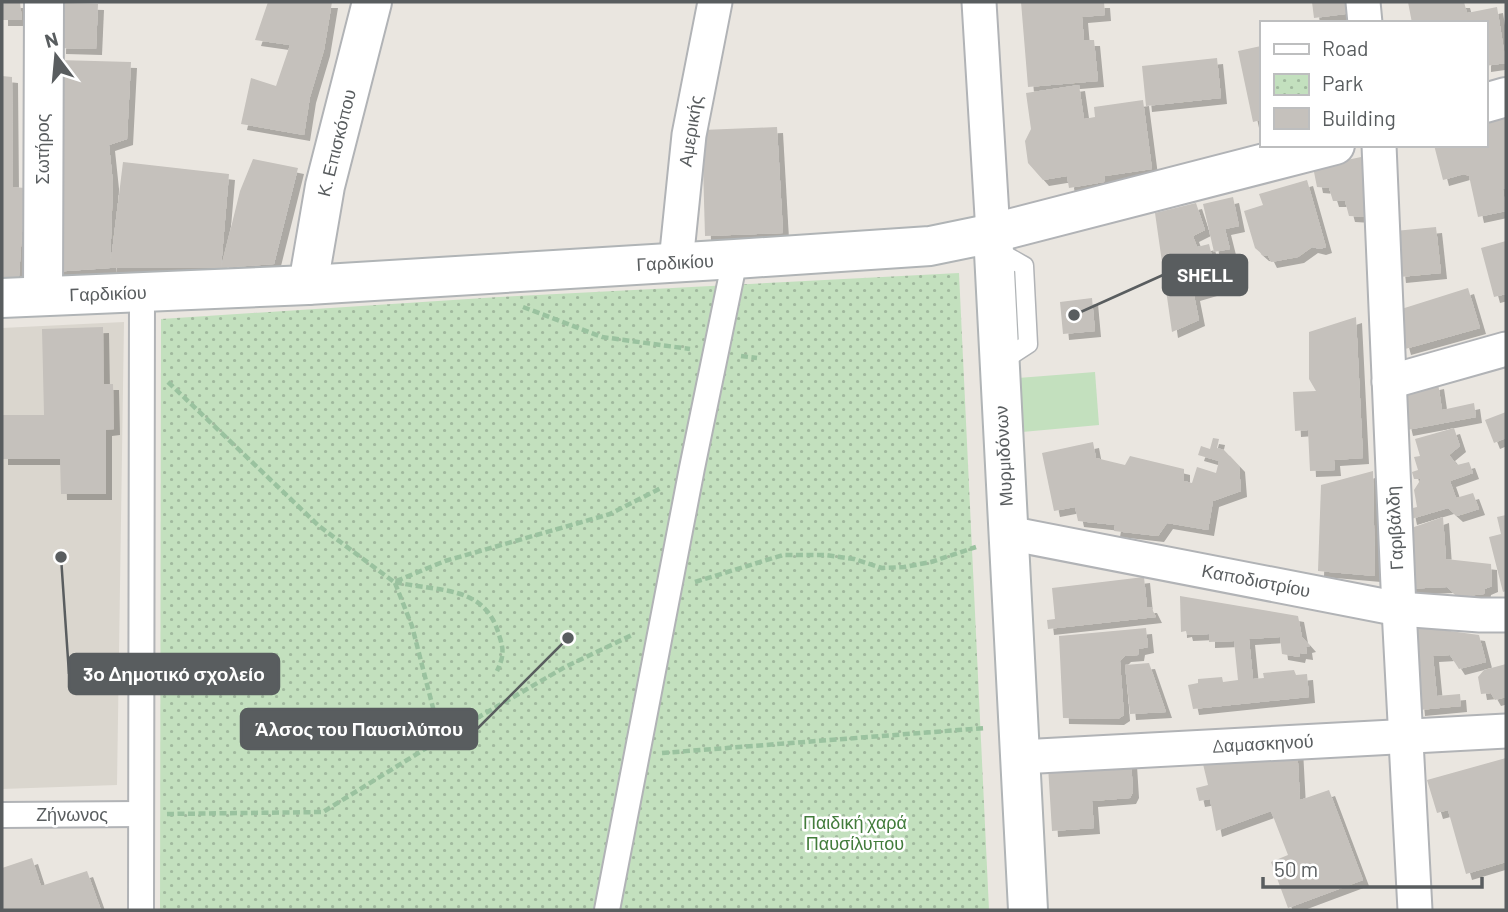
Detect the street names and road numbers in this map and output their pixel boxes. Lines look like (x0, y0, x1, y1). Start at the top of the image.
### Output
street label: Κ. Επισκόπου (312, 87, 360, 199)
street label: Αμερικής (674, 93, 707, 168)
street label: Σωτήρος (31, 113, 53, 184)
street label: Γαρδικίου (636, 249, 714, 275)
street label: Γαρδικίου (69, 281, 147, 305)
street label: Μυρμιδόνων (989, 405, 1017, 507)
street label: Γαριβάλδη (1381, 485, 1407, 571)
street label: Καποδιστρίου (1200, 559, 1312, 601)
street label: Δαμασκηνού (1212, 729, 1314, 757)
street label: Ζήνωνος (36, 803, 108, 825)

